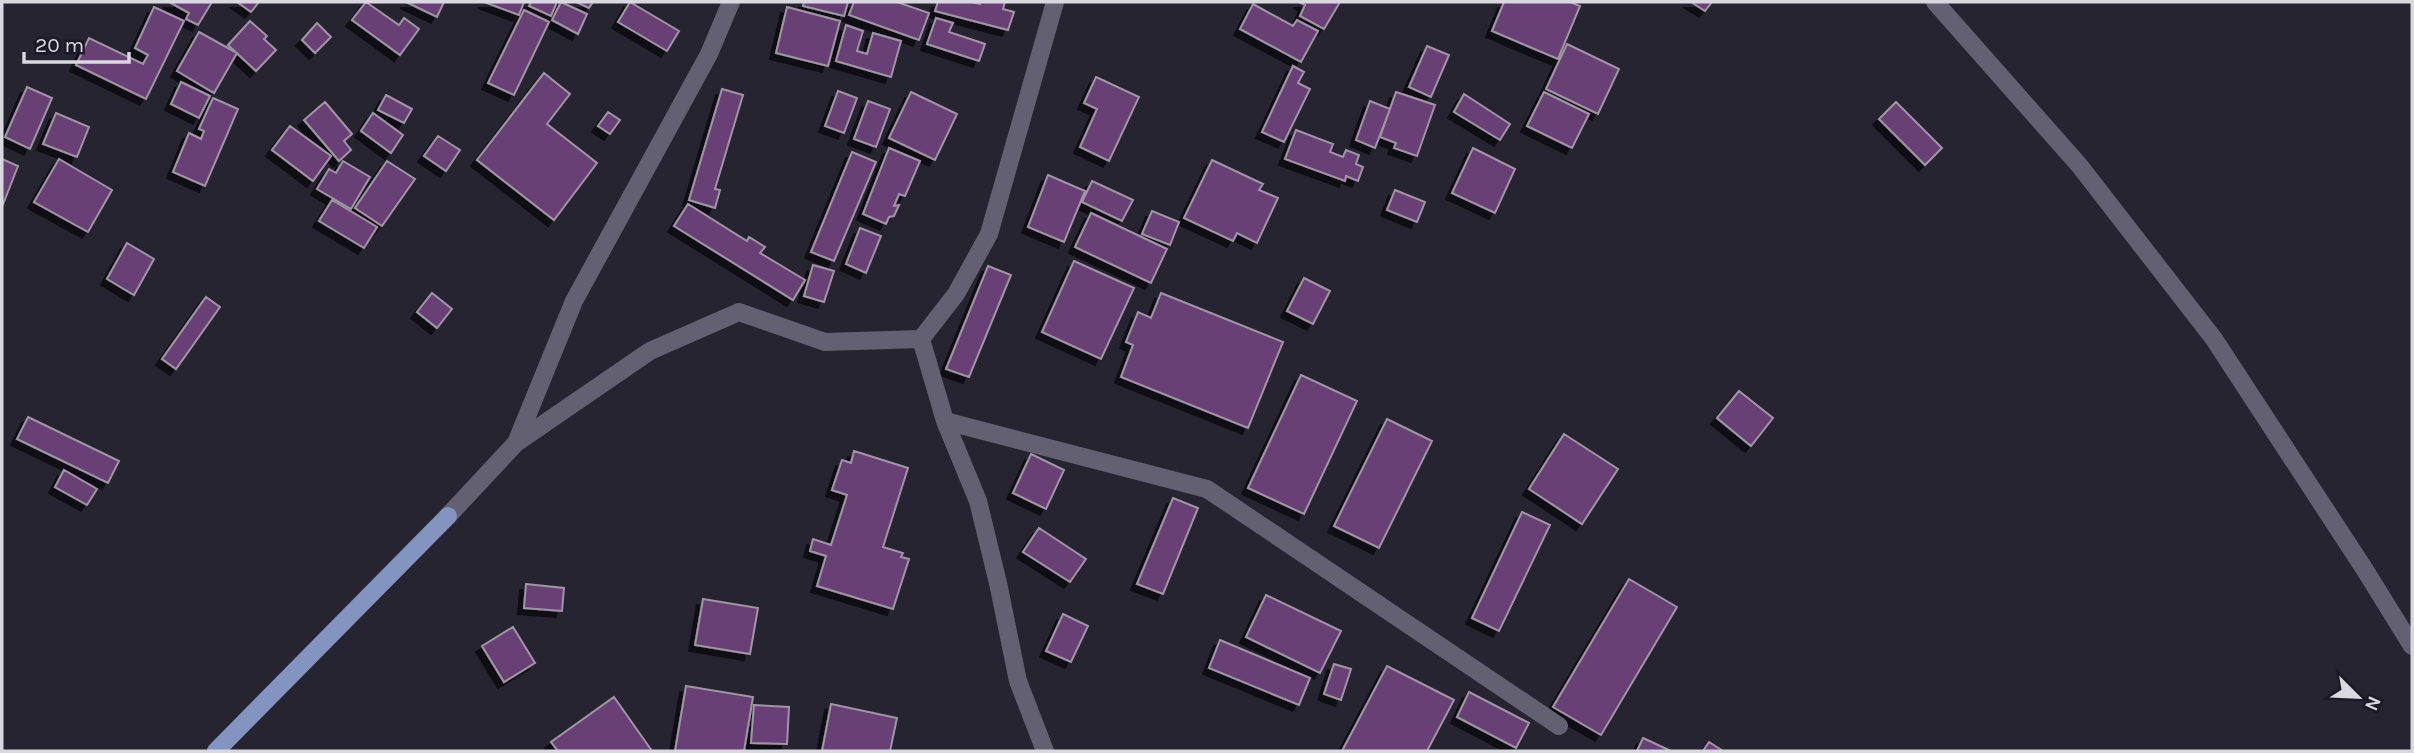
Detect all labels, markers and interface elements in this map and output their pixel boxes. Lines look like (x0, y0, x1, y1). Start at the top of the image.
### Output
scale bar (24, 21, 130, 65)
text: 20 m (35, 33, 84, 57)
north arrow (2323, 662, 2393, 732)
text: N (2360, 693, 2385, 714)

